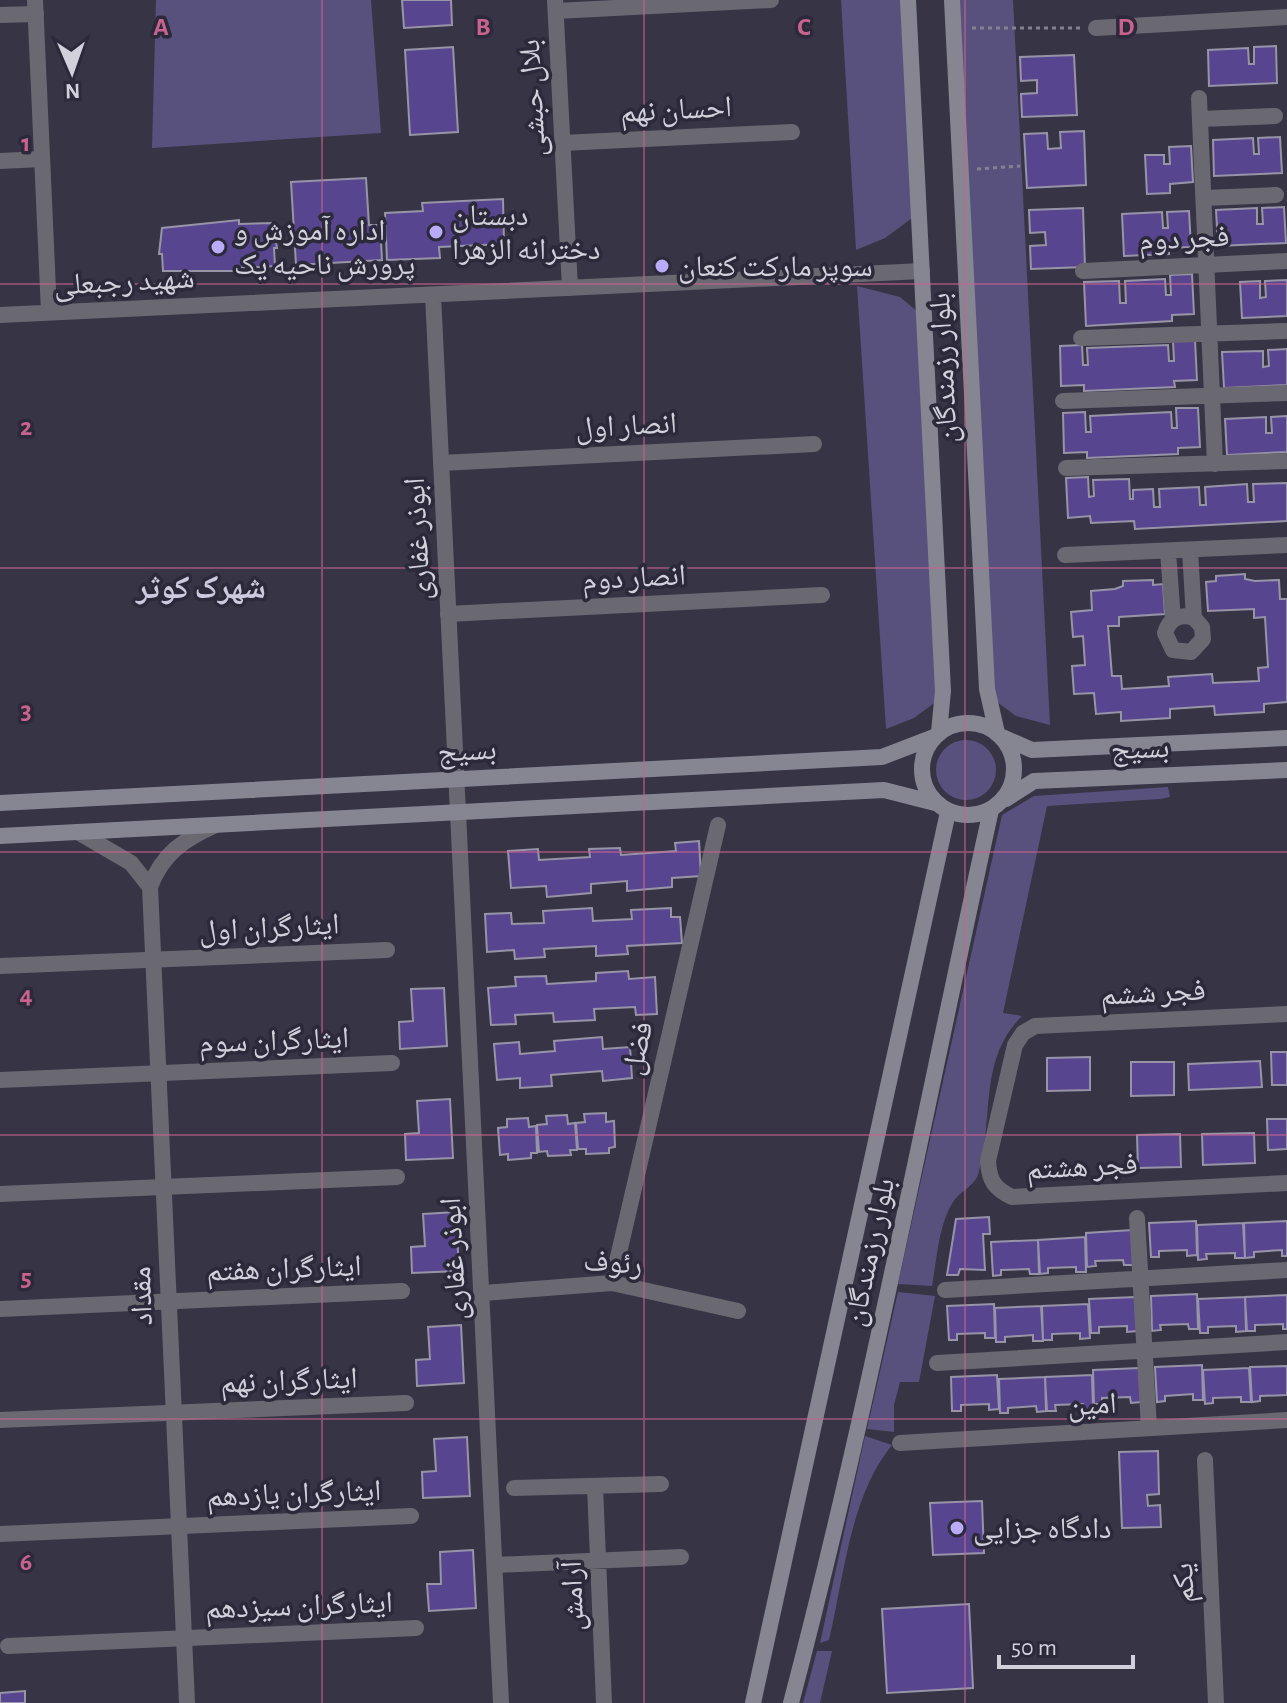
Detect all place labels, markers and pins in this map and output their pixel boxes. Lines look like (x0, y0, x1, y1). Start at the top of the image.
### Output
place label: دبستان دخترانه الزهرا (452, 201, 600, 265)
place label: اداره آموزش و پرورش ناحیه یک (234, 215, 415, 282)
marker: دبستان دخترانه الزهرا (427, 223, 445, 241)
marker: اداره آموزش و پرورش ناحیه یک (209, 238, 227, 256)
place label: سوپر مارکت کنعان (678, 252, 873, 284)
marker: سوپر مارکت کنعان (653, 257, 671, 275)
place label: دادگاه جزایی (973, 1514, 1111, 1546)
marker: دادگاه جزایی (948, 1519, 966, 1537)

